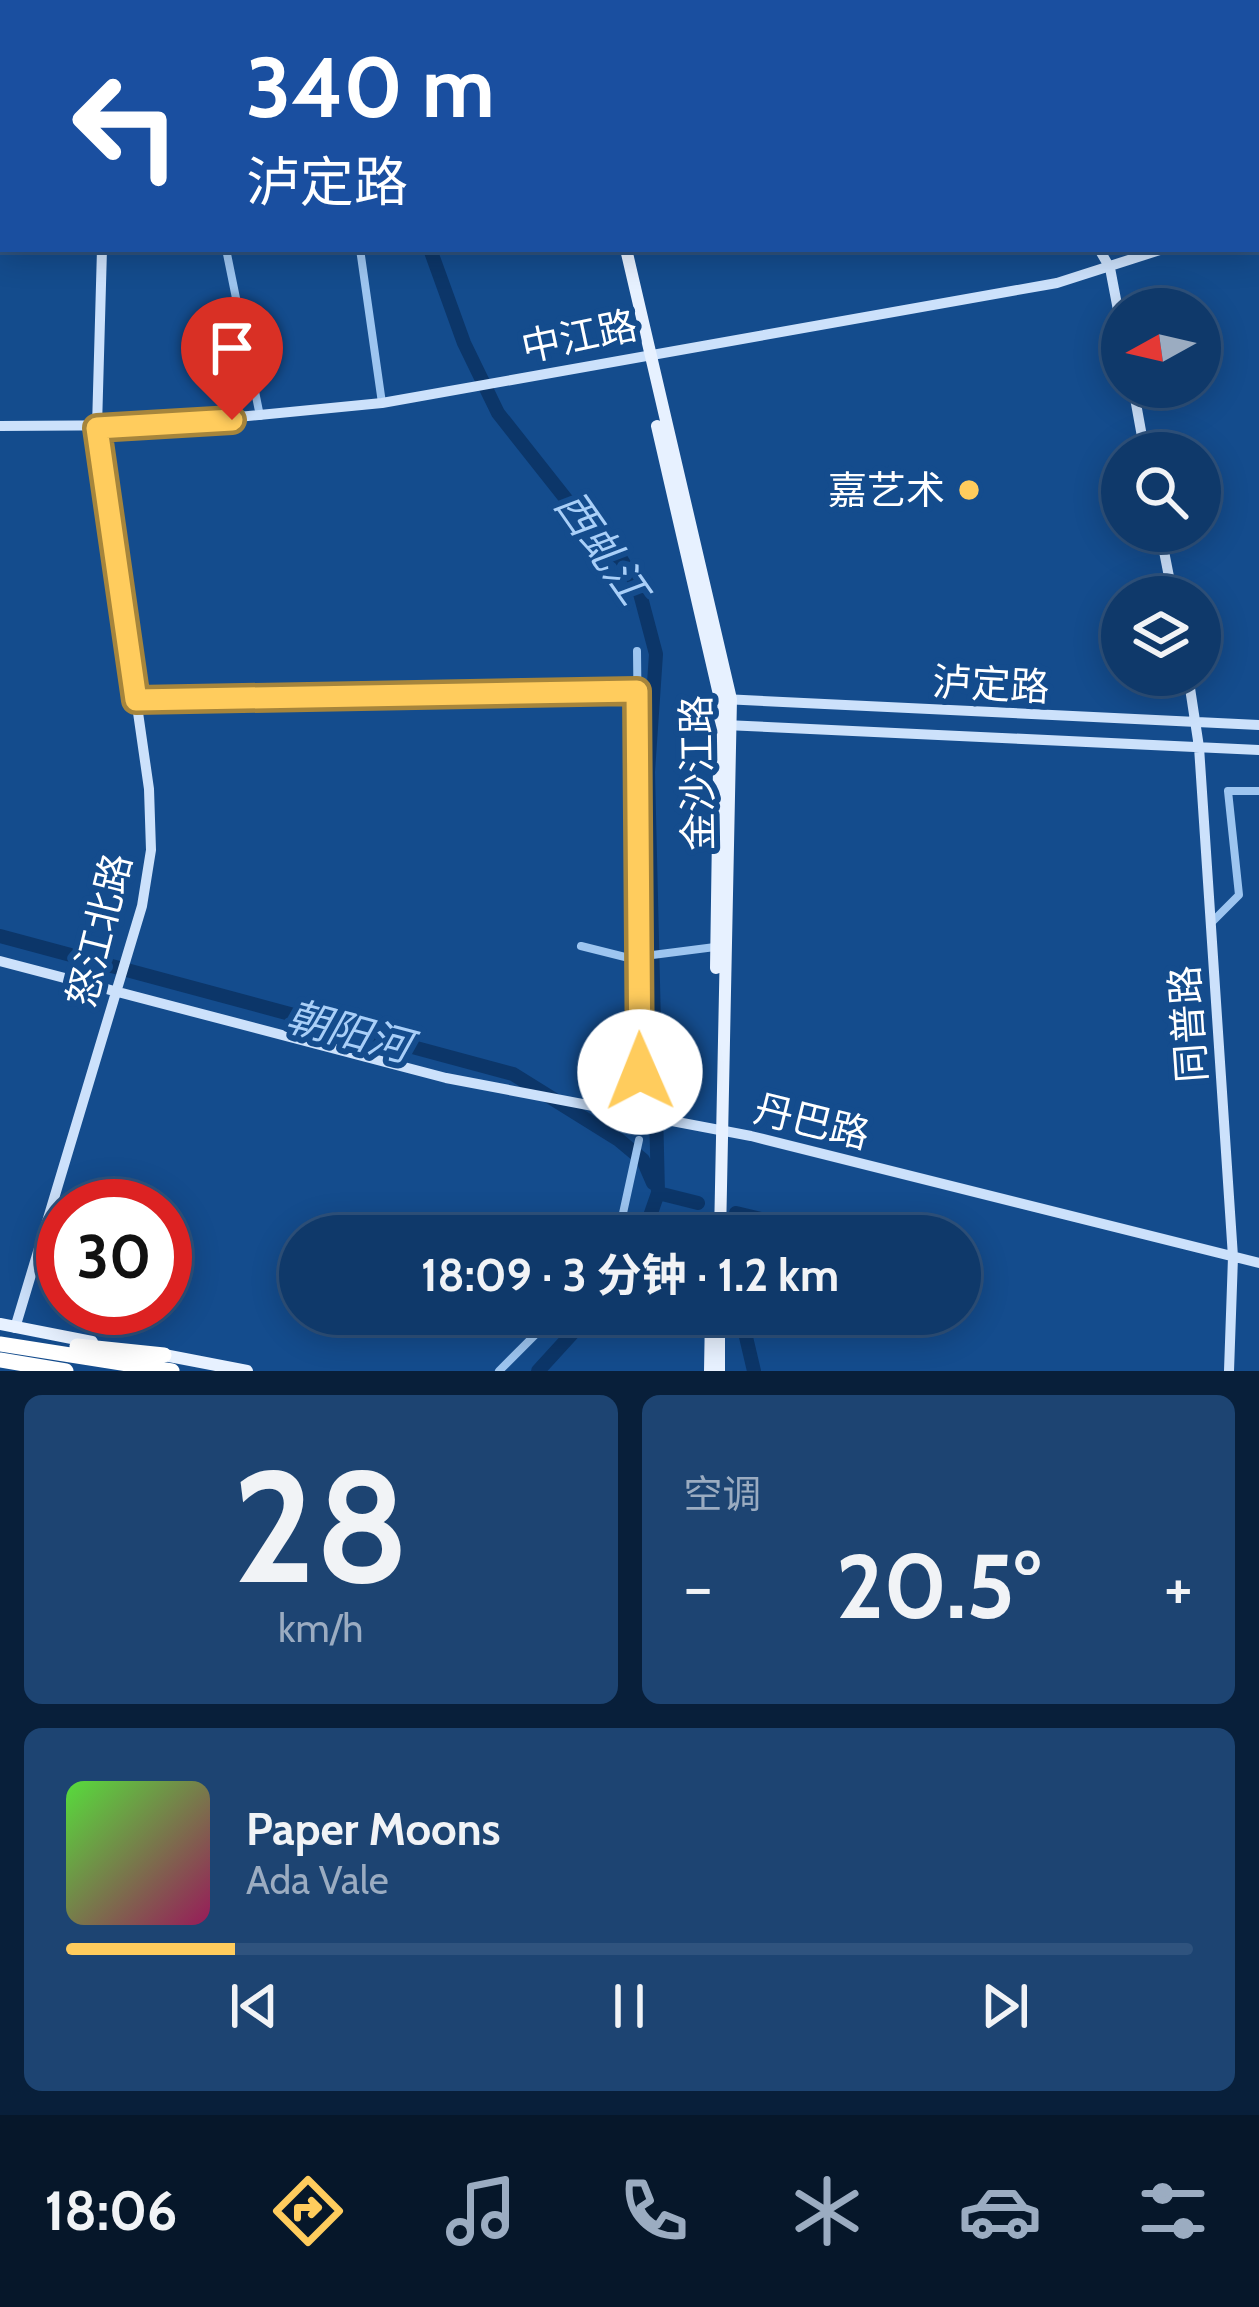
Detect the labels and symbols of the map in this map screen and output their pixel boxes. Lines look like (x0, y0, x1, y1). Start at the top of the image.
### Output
north arrow (1101, 288, 1221, 408)
pin (181, 297, 283, 420)
street label: 中江路 (517, 300, 641, 372)
place label: 嘉艺术 (828, 466, 945, 514)
marker: 嘉艺术 (956, 477, 982, 503)
water label: 西虬江 (545, 480, 662, 617)
street label: 泸定路 (931, 657, 1051, 711)
street label: 金沙江路 (672, 695, 722, 851)
street label: 怒江北路 (57, 849, 141, 1011)
street label: 同普路 (1160, 964, 1216, 1084)
water label: 朝阳河 (281, 990, 423, 1074)
position arrow (577, 1009, 703, 1135)
street label: 丹巴路 (749, 1084, 875, 1158)
speed limit sign: 30 (36, 1179, 192, 1335)

